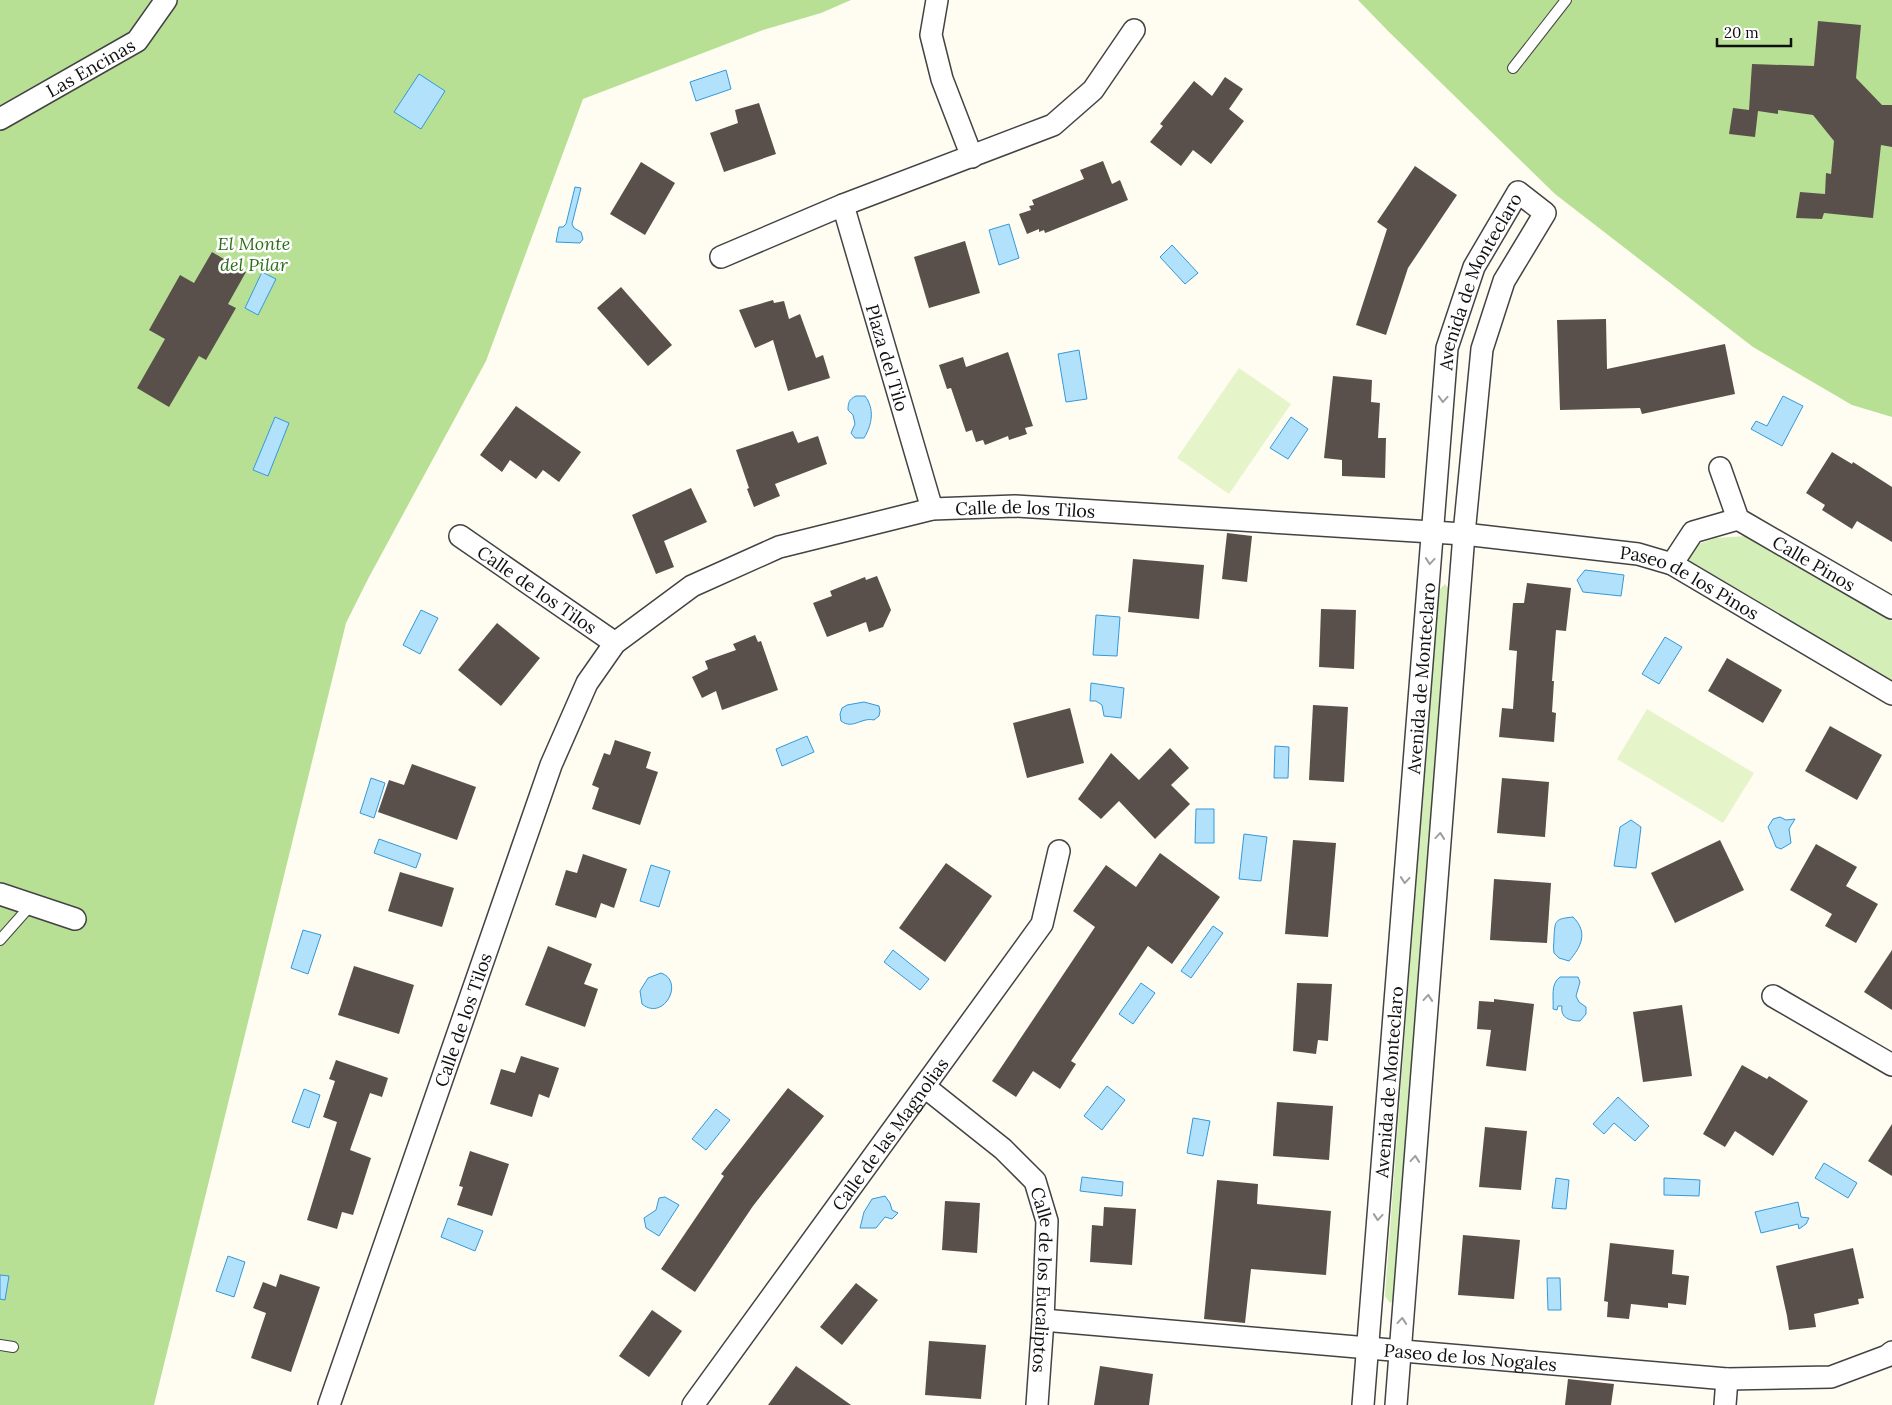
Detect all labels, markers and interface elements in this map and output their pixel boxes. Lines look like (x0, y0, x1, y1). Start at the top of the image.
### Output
scale bar (1717, 15, 1791, 47)
text: 20 m (1724, 23, 1759, 42)
street label: Las Encinas (42, 33, 139, 102)
street label: Avenida de Monteclaro (1434, 188, 1527, 372)
park label: El Monte del Pilar (218, 232, 290, 276)
street label: Plaza del Tilo (861, 301, 914, 414)
one-way arrow (1437, 396, 1448, 404)
street label: Calle de los Tilos (955, 494, 1096, 522)
street label: Calle Pinos (1769, 530, 1860, 596)
street label: Calle de los Tilos (473, 540, 602, 639)
street label: Paseo de los Pinos (1619, 541, 1763, 624)
one-way arrow (1425, 558, 1436, 566)
street label: Avenida de Monteclaro (1402, 582, 1440, 776)
one-way arrow (1435, 831, 1446, 839)
one-way arrow (1399, 877, 1410, 885)
street label: Calle de los Tilos (429, 949, 497, 1090)
street label: Avenida de Monteclaro (1370, 985, 1408, 1180)
one-way arrow (1422, 993, 1433, 1001)
street label: Calle de las Magnolias (827, 1053, 953, 1215)
one-way arrow (1409, 1155, 1420, 1163)
street label: Calle de los Eucaliptos (1026, 1184, 1059, 1374)
one-way arrow (1373, 1213, 1384, 1221)
one-way arrow (1396, 1317, 1407, 1325)
street label: Paseo de los Nogales (1383, 1338, 1558, 1376)

